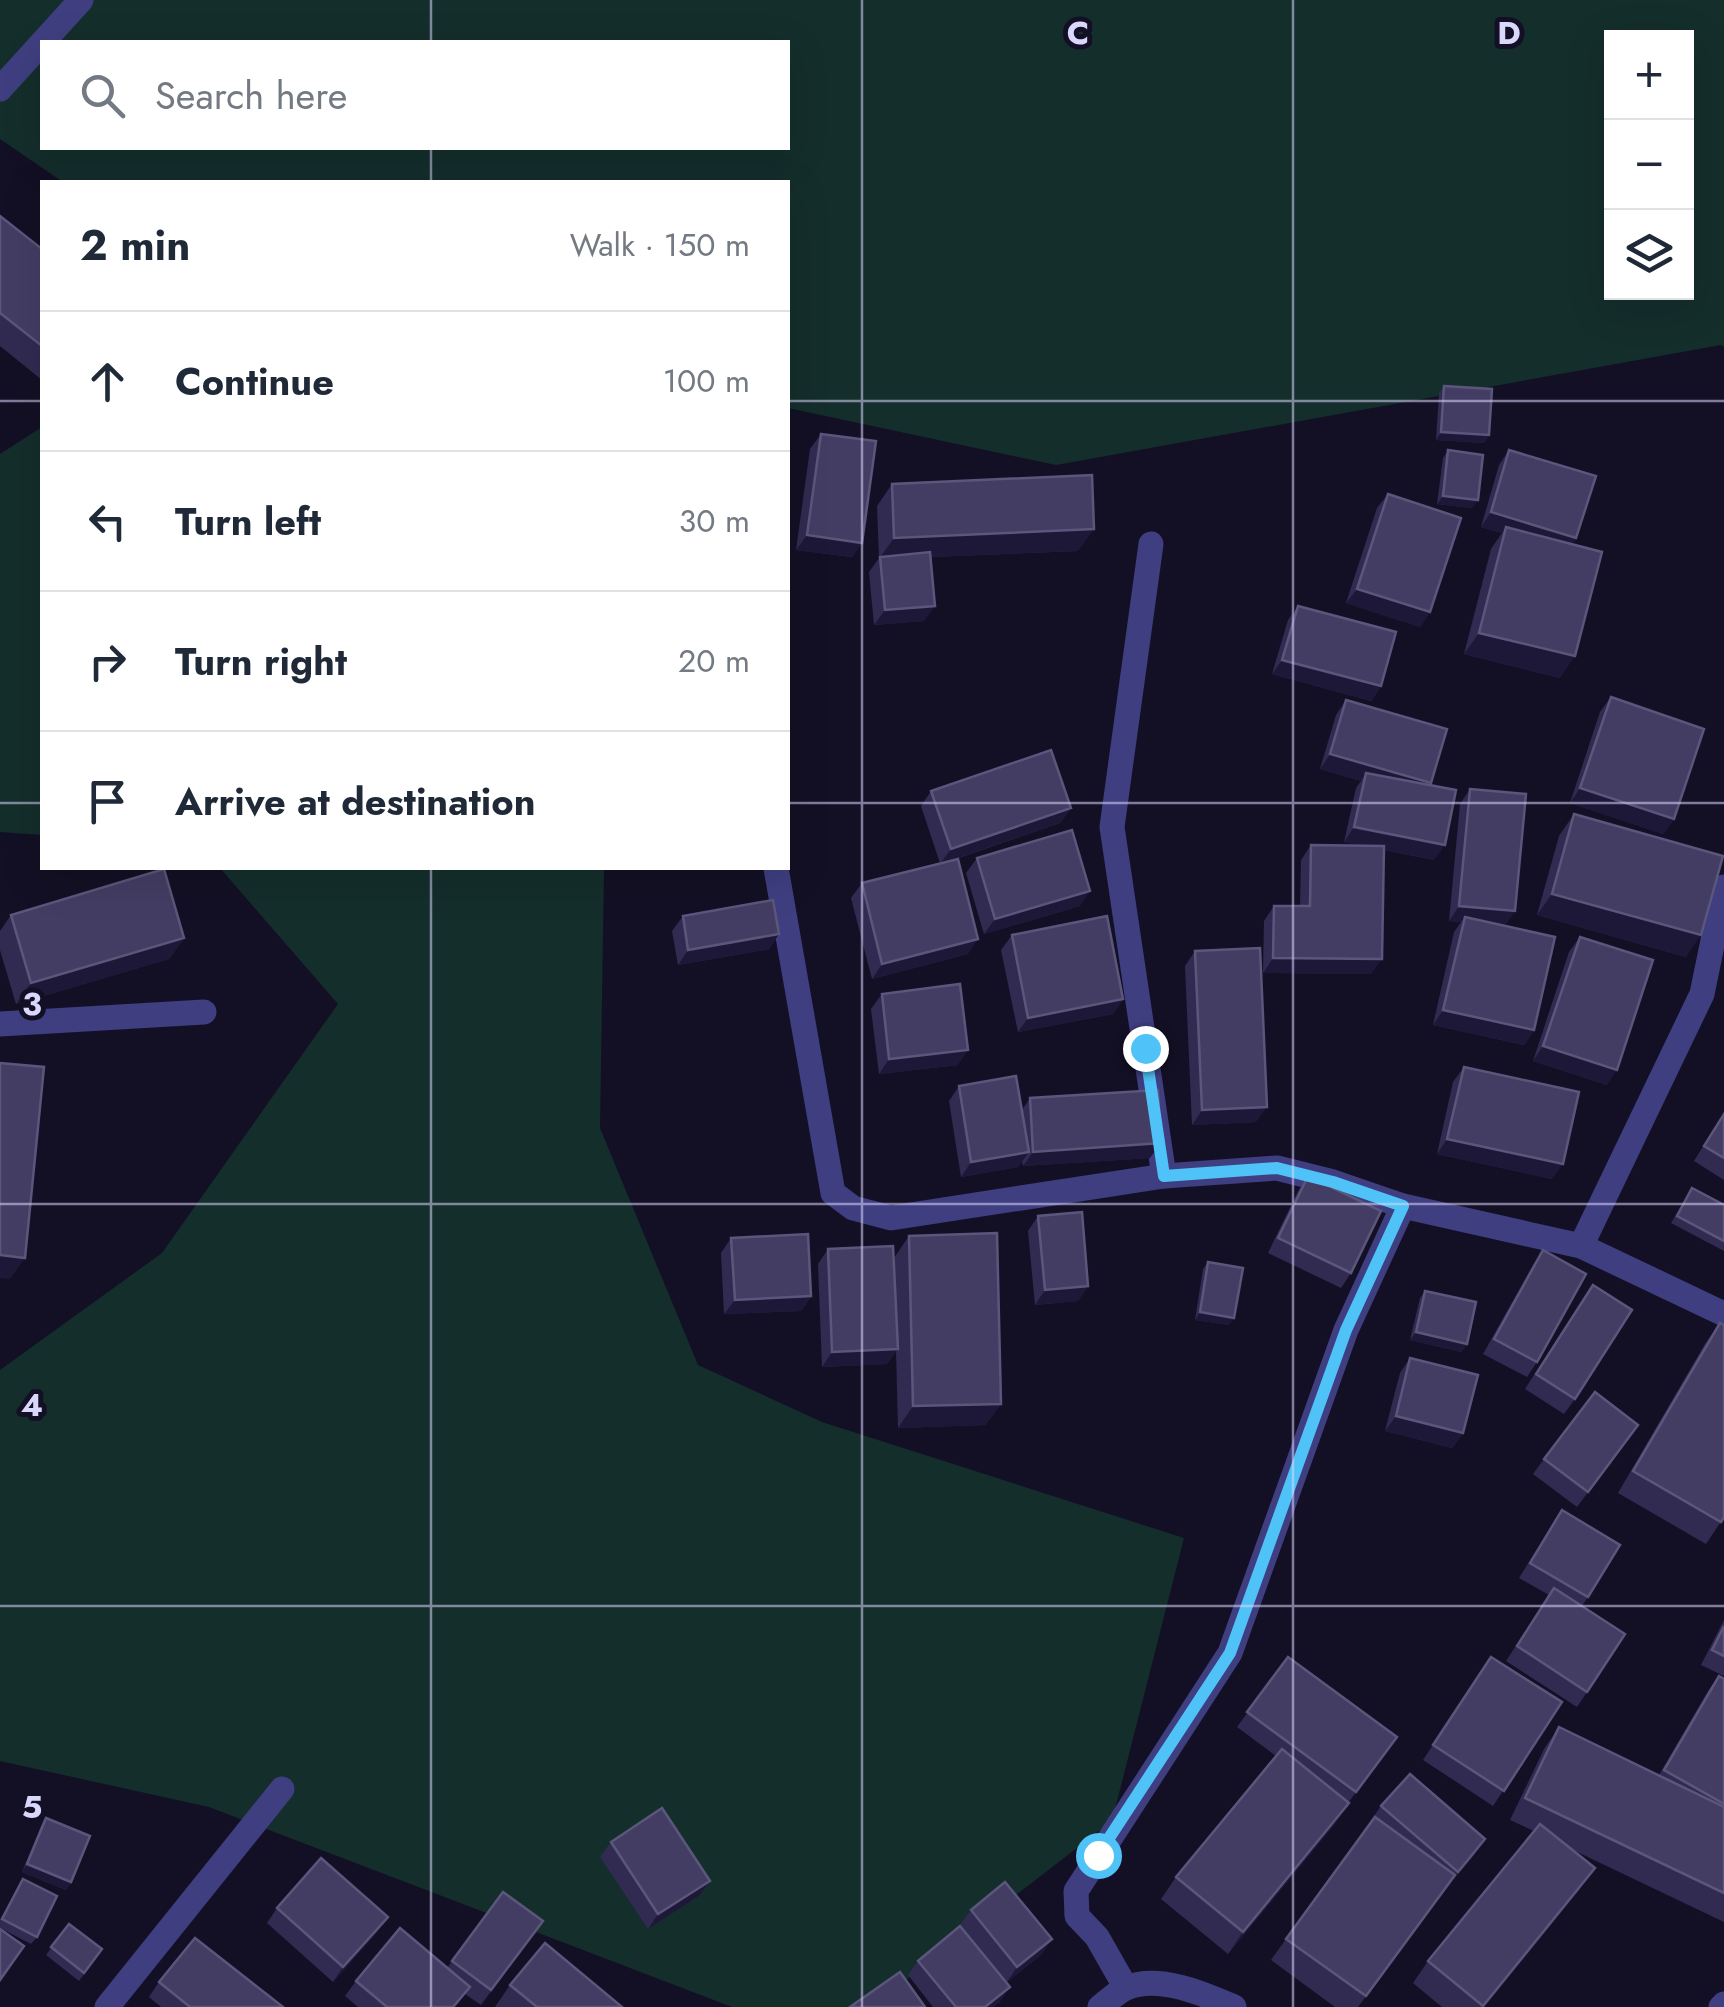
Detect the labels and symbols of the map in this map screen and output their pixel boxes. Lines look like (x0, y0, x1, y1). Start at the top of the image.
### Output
text: C (1067, 10, 1089, 56)
text: D (1497, 10, 1521, 56)
text: 3 (22, 981, 42, 1027)
route end (1123, 1026, 1169, 1072)
text: 4 (21, 1382, 43, 1428)
text: 5 (22, 1784, 42, 1830)
route start (1076, 1833, 1122, 1879)

